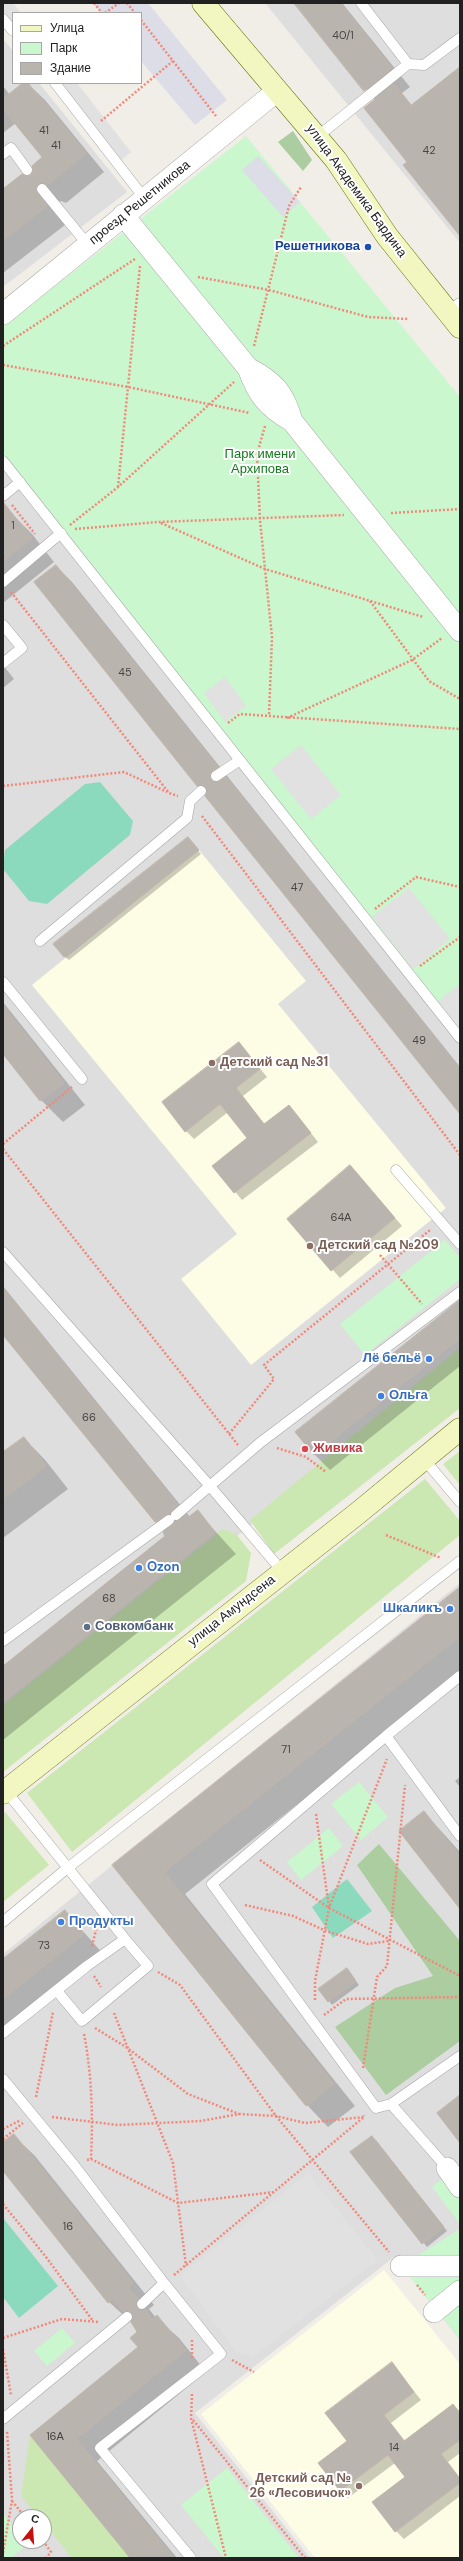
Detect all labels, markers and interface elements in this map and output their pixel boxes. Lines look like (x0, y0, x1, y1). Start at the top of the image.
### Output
legend (12, 12, 142, 84)
text: Улица (50, 20, 84, 36)
house number: 40/1 (332, 29, 354, 43)
text: Парк (50, 40, 77, 56)
text: Здание (50, 60, 91, 76)
street label: улица Академика Бардина (302, 121, 410, 261)
house number: 41 (39, 124, 49, 138)
house number: 41 (51, 139, 61, 153)
house number: 42 (422, 144, 436, 158)
street label: проезд Решетникова (86, 158, 194, 248)
place label: Решетникова (275, 239, 360, 255)
marker: Решетникова (363, 242, 373, 252)
park label: Парк имени Архипова (225, 447, 295, 478)
house number: 1 (11, 519, 15, 533)
house number: 45 (118, 666, 132, 680)
house number: 47 (291, 881, 303, 895)
house number: 49 (412, 1034, 426, 1048)
place label: Детский сад №31 (220, 1055, 328, 1071)
marker: Детский сад №31 (207, 1058, 217, 1068)
house number: 64А (331, 1211, 351, 1225)
place label: Детский сад №209 (318, 1238, 439, 1254)
marker: Детский сад №209 (305, 1241, 315, 1251)
place label: Лё бельё (363, 1351, 421, 1367)
marker: Лё бельё (424, 1354, 434, 1364)
place label: Ольга (389, 1388, 428, 1404)
marker: Ольга (376, 1391, 386, 1401)
house number: 66 (82, 1411, 96, 1425)
place label: Живика (313, 1441, 362, 1457)
marker: Живика (300, 1444, 310, 1454)
place label: Ozon (147, 1560, 180, 1576)
marker: Ozon (134, 1563, 144, 1573)
street label: улица Амундсена (185, 1572, 279, 1650)
house number: 68 (102, 1592, 116, 1606)
place label: Шкаликъ (383, 1601, 442, 1617)
marker: Шкаликъ (445, 1604, 455, 1614)
place label: Совкомбанк (95, 1619, 173, 1635)
marker: Совкомбанк (82, 1622, 92, 1632)
house number: 71 (281, 1743, 291, 1757)
place label: Продукты (69, 1914, 134, 1930)
marker: Продукты (56, 1917, 66, 1927)
house number: 73 (38, 1939, 50, 1953)
house number: 16 (63, 2220, 73, 2234)
house number: 16А (46, 2430, 64, 2444)
house number: 14 (389, 2441, 399, 2455)
place label: Детский сад № 26 «Лесовичок» (250, 2471, 351, 2502)
marker: Детский сад № 26 «Лесовичок» (354, 2481, 364, 2491)
north arrow (12, 2509, 52, 2549)
text: С (29, 2511, 41, 2526)

